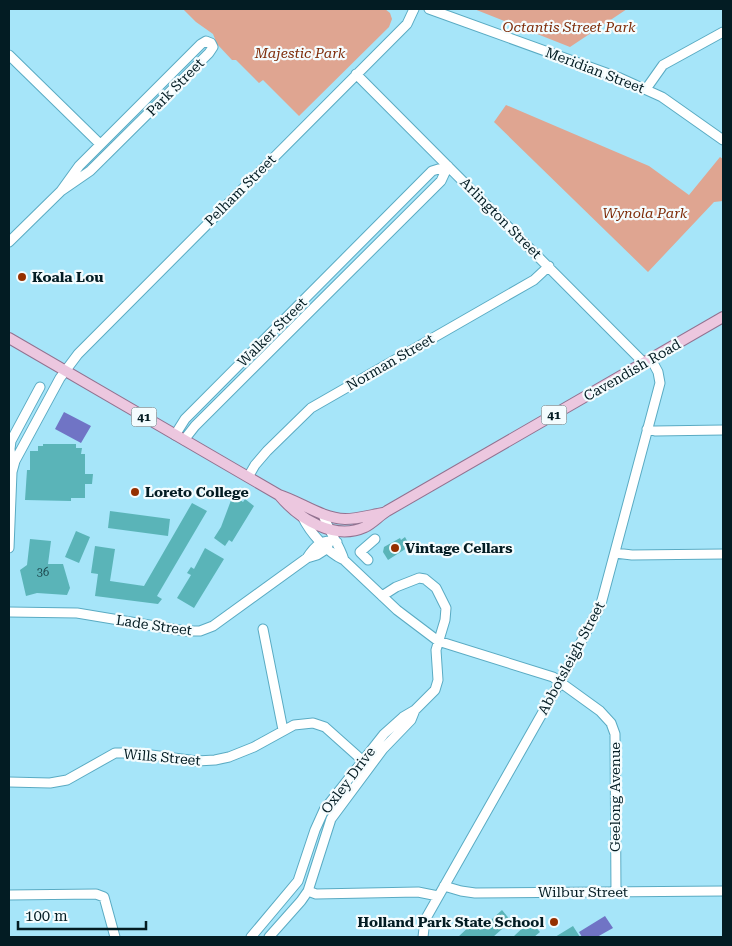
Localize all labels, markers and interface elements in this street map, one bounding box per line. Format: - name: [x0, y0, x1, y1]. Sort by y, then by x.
- park label: Octantis Street Park: [502, 19, 636, 35]
- street label: Meridian Street: [543, 44, 647, 96]
- park label: Majestic Park: [254, 45, 346, 61]
- street label: Park Street: [143, 55, 207, 119]
- street label: Pelham Street: [201, 151, 279, 229]
- street label: Arlington Street: [457, 174, 545, 262]
- park label: Wynola Park: [603, 205, 688, 221]
- place label: Koala Lou: [32, 269, 103, 285]
- marker: Koala Lou: [16, 271, 28, 283]
- street label: Walker Street: [234, 294, 310, 370]
- street label: Norman Street: [343, 330, 437, 394]
- street label: Cavendish Road: [581, 336, 683, 404]
- road number: 41: [542, 406, 566, 424]
- road number: 41: [132, 408, 156, 427]
- place label: Loreto College: [145, 484, 249, 500]
- marker: Loreto College: [129, 486, 141, 498]
- place label: Vintage Cellars: [405, 540, 512, 556]
- marker: Vintage Cellars: [389, 542, 401, 554]
- house number: 36: [37, 566, 49, 579]
- street label: Abbotsleigh Street: [534, 599, 608, 717]
- street label: Lade Street: [115, 612, 193, 638]
- street label: Geelong Avenue: [607, 742, 623, 852]
- street label: Oxley Drive: [318, 743, 378, 817]
- street label: Wills Street: [123, 746, 201, 768]
- street label: Wilbur Street: [538, 884, 628, 900]
- scale bar: [18, 898, 145, 930]
- text: 100 m: [25, 907, 68, 925]
- place label: Holland Park State School: [358, 914, 544, 930]
- marker: Holland Park State School: [548, 916, 560, 928]

